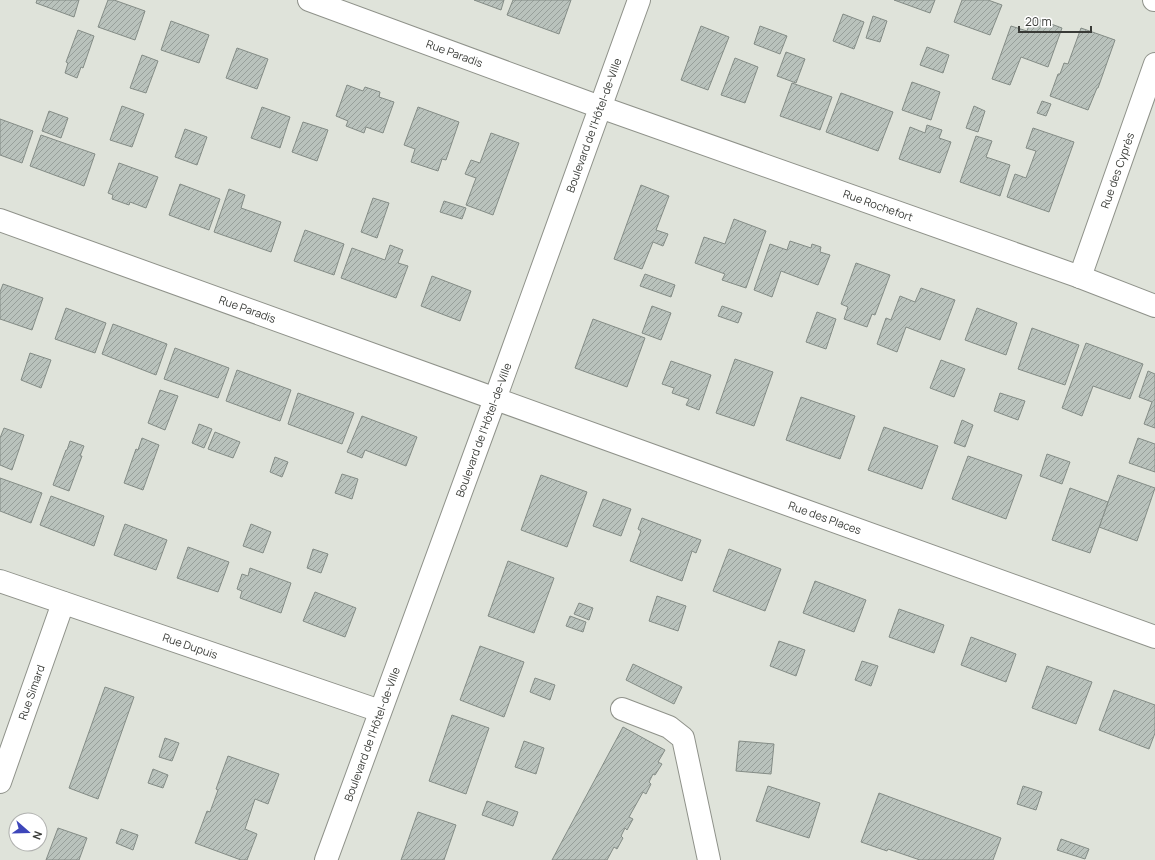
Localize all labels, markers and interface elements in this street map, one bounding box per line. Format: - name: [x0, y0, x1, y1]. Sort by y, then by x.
- scale bar: [1019, 8, 1091, 34]
- text: 20 m: [1025, 13, 1052, 30]
- street label: Rue Paradis: [424, 36, 485, 70]
- street label: Boulevard de l'Hôtel-de-Ville: [562, 55, 625, 194]
- street label: Rue des Cyprès: [1097, 130, 1137, 210]
- street label: Rue Rochefort: [841, 186, 915, 224]
- street label: Rue Paradis: [217, 292, 278, 326]
- street label: Boulevard de l'Hôtel-de-Ville: [452, 360, 515, 499]
- street label: Rue des Places: [786, 497, 864, 537]
- street label: Rue Dupuis: [161, 629, 220, 662]
- street label: Rue Simard: [14, 663, 48, 722]
- street label: Boulevard de l'Hôtel-de-Ville: [340, 664, 403, 803]
- north arrow: [8, 812, 48, 852]
- text: N: [29, 829, 46, 842]

